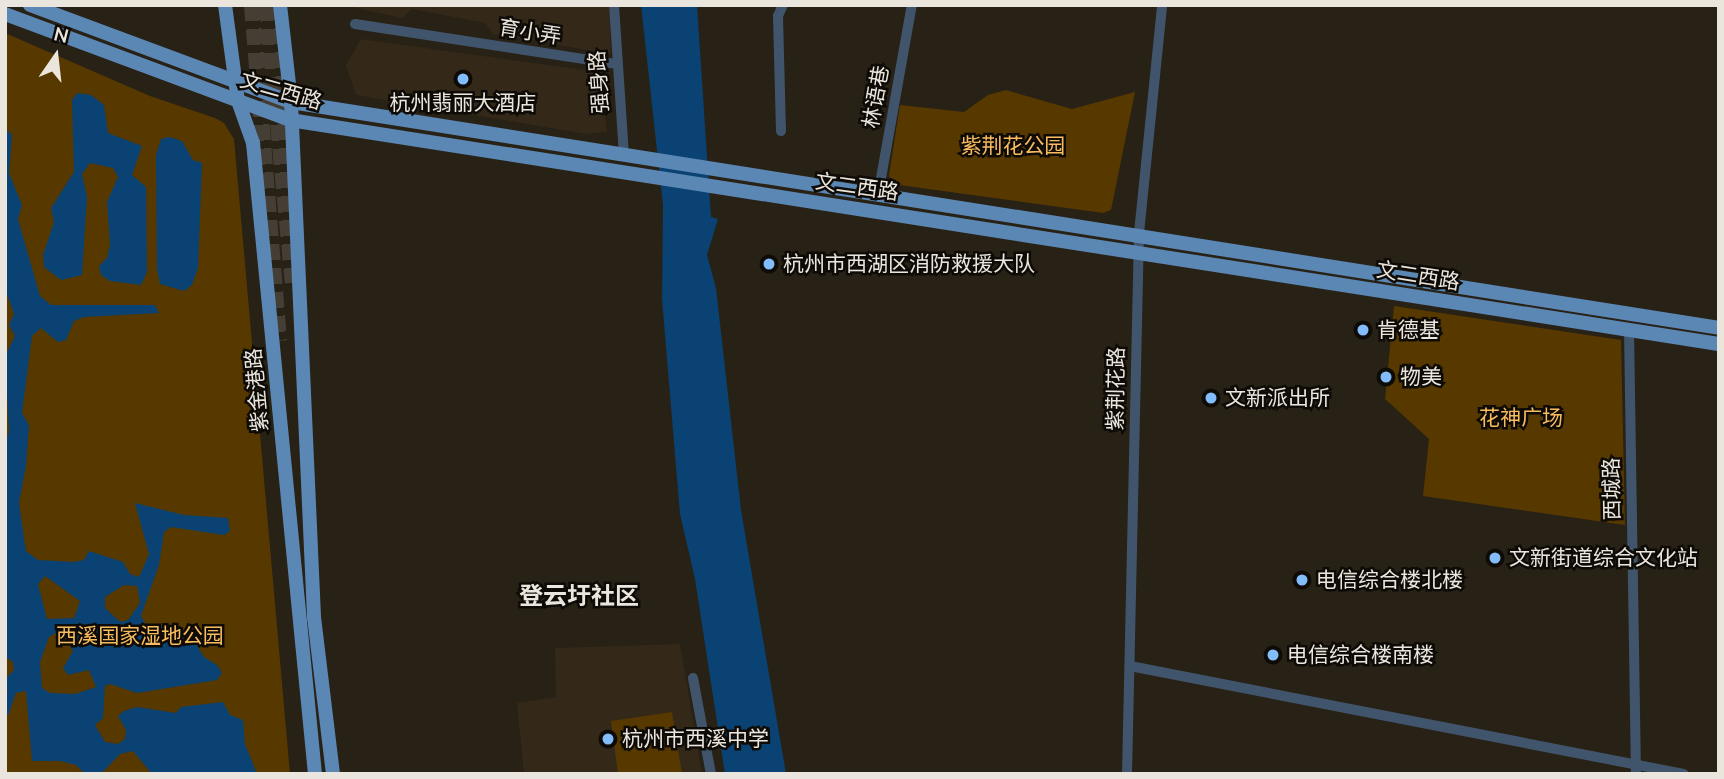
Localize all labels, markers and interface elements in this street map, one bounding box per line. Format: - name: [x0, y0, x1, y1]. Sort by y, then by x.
- street label: 育小弄: [497, 15, 563, 49]
- north arrow: [21, 21, 91, 91]
- text: N: [51, 21, 71, 50]
- street label: 强身路: [584, 50, 614, 114]
- street label: 林语巷: [858, 64, 894, 130]
- street label: 文二西路: [237, 67, 325, 115]
- marker: 杭州翡丽大酒店: [455, 71, 471, 87]
- place label: 杭州翡丽大酒店: [390, 90, 536, 116]
- park label: 紫荆花公园: [961, 133, 1065, 159]
- street label: 文二西路: [814, 169, 900, 205]
- place label: 杭州市西湖区消防救援大队: [783, 251, 1035, 277]
- marker: 杭州市西湖区消防救援大队: [761, 256, 777, 272]
- street label: 文二西路: [1375, 257, 1461, 295]
- place label: 肯德基: [1377, 317, 1440, 343]
- marker: 肯德基: [1355, 322, 1371, 338]
- street label: 紫金港路: [241, 347, 273, 433]
- street label: 紫荆花路: [1103, 347, 1129, 431]
- place label: 物美: [1400, 364, 1442, 390]
- marker: 物美: [1378, 369, 1394, 385]
- place label: 文新派出所: [1225, 385, 1330, 411]
- marker: 文新派出所: [1203, 390, 1219, 406]
- park label: 花神广场: [1479, 405, 1563, 431]
- street label: 西城路: [1599, 457, 1625, 521]
- place label: 文新街道综合文化站: [1509, 545, 1698, 571]
- marker: 文新街道综合文化站: [1487, 550, 1503, 566]
- place label: 电信综合楼北楼: [1316, 567, 1463, 593]
- marker: 电信综合楼北楼: [1294, 572, 1310, 588]
- district label: 登云圩社区: [519, 583, 639, 611]
- park label: 西溪国家湿地公园: [56, 623, 224, 649]
- place label: 电信综合楼南楼: [1287, 642, 1434, 668]
- marker: 电信综合楼南楼: [1265, 647, 1281, 663]
- place label: 杭州市西溪中学: [622, 726, 769, 752]
- marker: 杭州市西溪中学: [600, 731, 616, 747]

